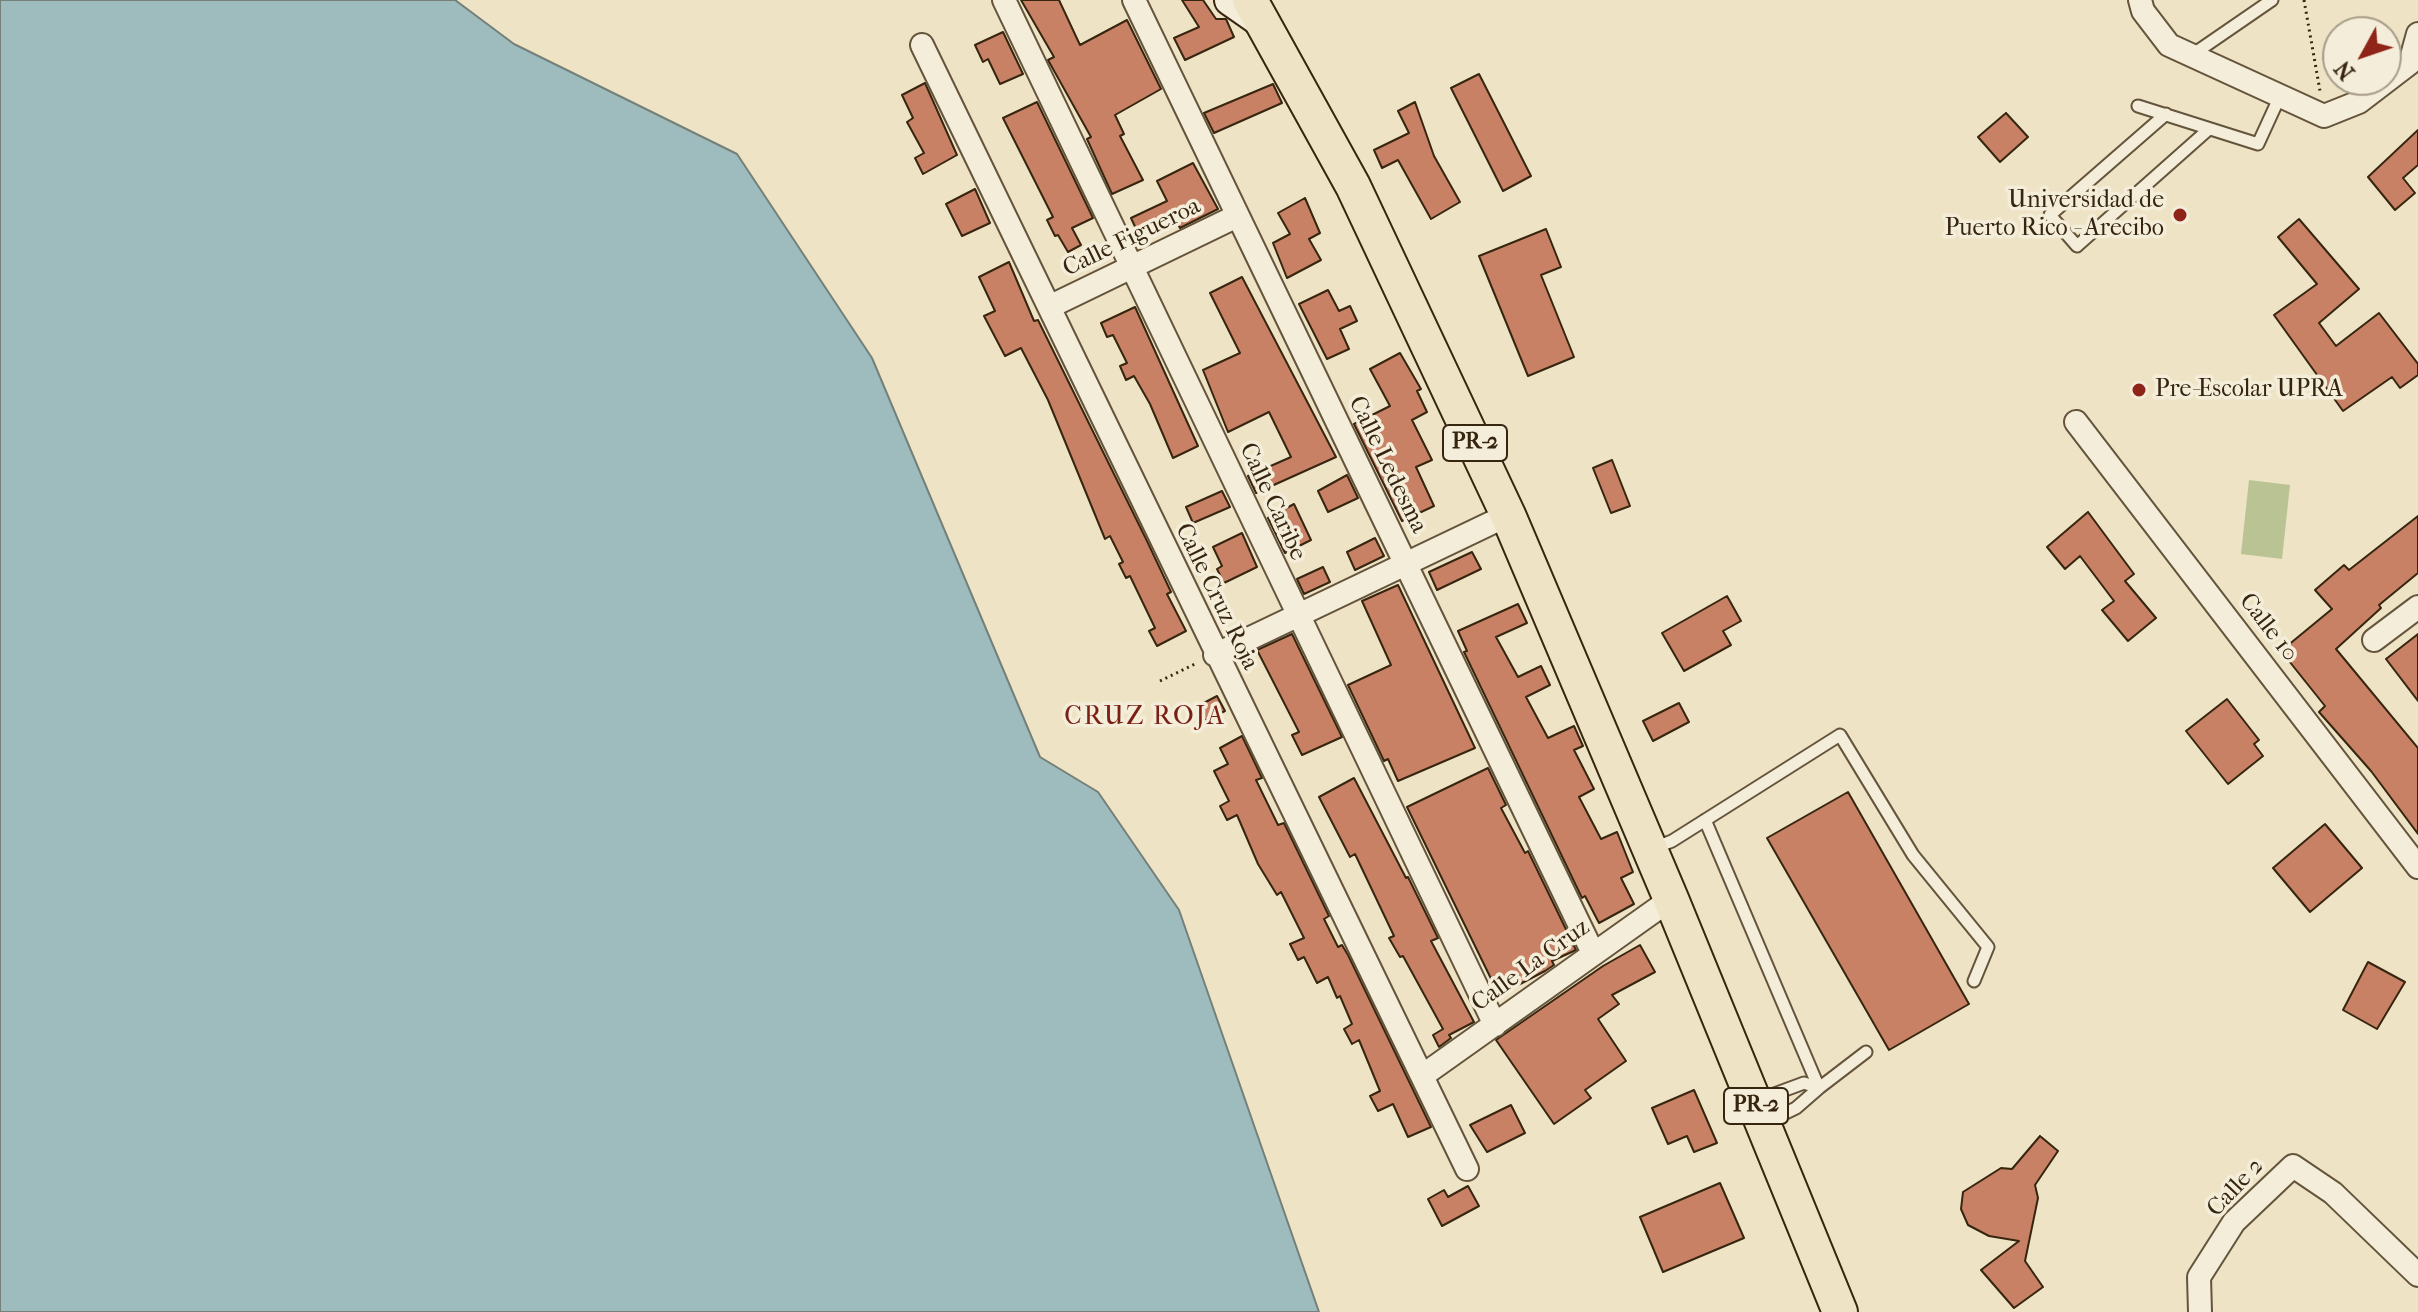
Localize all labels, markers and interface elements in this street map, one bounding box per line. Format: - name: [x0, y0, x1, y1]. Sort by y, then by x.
- north arrow: [2322, 16, 2402, 96]
- text: N: [2330, 55, 2360, 85]
- place label: Universidad de Puerto Rico - Arecibo: [1945, 187, 2164, 243]
- street label: Calle Figueroa: [1059, 192, 1205, 284]
- marker: Universidad de Puerto Rico - Arecibo: [2171, 206, 2189, 224]
- place label: Pre-Escolar UPRA: [2155, 376, 2343, 404]
- marker: Pre-Escolar UPRA: [2130, 381, 2148, 399]
- street label: Calle Ledesma: [1341, 392, 1433, 538]
- road number: PR-2: [1443, 425, 1507, 461]
- street label: Calle Caribe: [1232, 439, 1312, 565]
- street label: Calle Cruz Roja: [1168, 519, 1264, 675]
- street label: Calle 10: [2232, 588, 2304, 668]
- district label: CRUZ ROJA: [1064, 702, 1226, 734]
- street label: Calle La Cruz: [1466, 914, 1596, 1018]
- road number: PR-2: [1724, 1088, 1788, 1124]
- street label: Calle 2: [2202, 1153, 2270, 1223]

